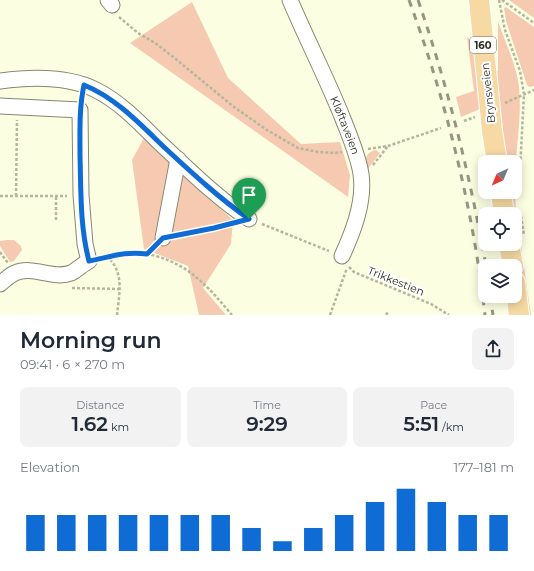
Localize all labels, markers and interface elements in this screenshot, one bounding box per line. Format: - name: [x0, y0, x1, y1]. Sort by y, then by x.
- road number: 160: [470, 37, 496, 53]
- street label: Brynsveien: [478, 62, 498, 124]
- street label: Kløftaveien: [327, 94, 363, 156]
- north arrow: [478, 155, 522, 199]
- map controls: [478, 155, 522, 303]
- pin: [232, 178, 266, 219]
- icon: arrive: [238, 184, 260, 206]
- button: locate: [478, 207, 522, 251]
- button: layers: [478, 259, 522, 303]
- street label: Trikkestien: [366, 263, 426, 299]
- text: Morning run: [20, 327, 161, 354]
- button: share: [472, 328, 514, 370]
- text: 09:41 · 6 × 270 m: [20, 356, 125, 372]
- text: Distance: [76, 398, 124, 412]
- text: Time: [253, 398, 281, 412]
- text: Pace: [420, 398, 447, 412]
- text: 1.62: [72, 412, 108, 436]
- text: 9:29: [246, 412, 288, 436]
- text: 5:51: [403, 412, 439, 436]
- text: km: [108, 420, 129, 434]
- text: /km: [439, 420, 464, 434]
- text: Elevation: [20, 459, 80, 475]
- text: 177–181 m: [453, 459, 514, 475]

